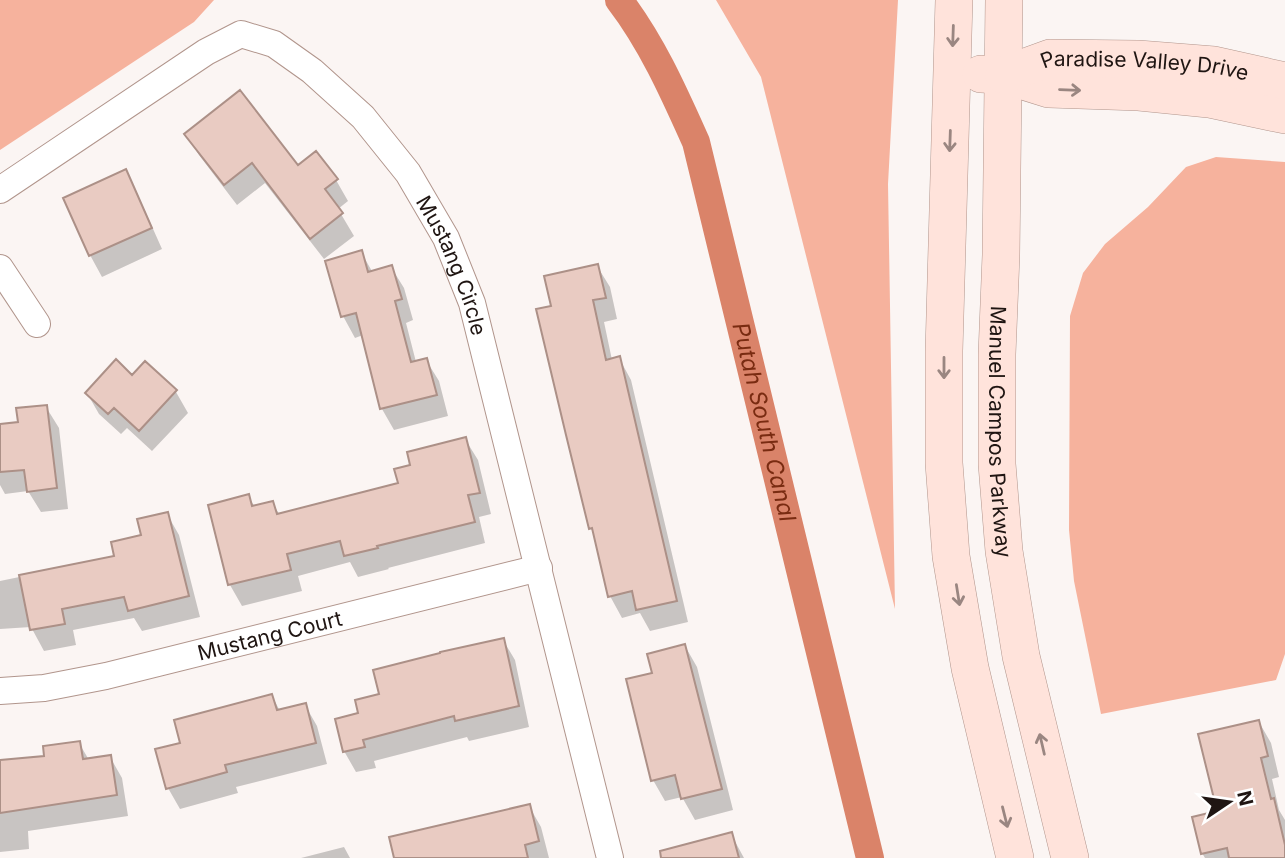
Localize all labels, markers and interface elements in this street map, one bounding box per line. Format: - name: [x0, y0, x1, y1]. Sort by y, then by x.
- one-way arrow: [947, 24, 960, 47]
- street label: Paradise Valley Drive: [1037, 45, 1251, 85]
- one-way arrow: [1058, 83, 1081, 96]
- one-way arrow: [944, 129, 957, 152]
- street label: Mustang Circle: [411, 191, 492, 338]
- street label: Manuel Campos Parkway: [985, 305, 1017, 560]
- water label: Putah South Canal: [726, 320, 802, 525]
- one-way arrow: [937, 356, 951, 379]
- one-way arrow: [952, 583, 965, 606]
- street label: Mustang Court: [195, 605, 345, 665]
- one-way arrow: [1035, 733, 1048, 756]
- north arrow: [1194, 767, 1264, 837]
- text: N: [1232, 789, 1258, 808]
- one-way arrow: [999, 805, 1012, 828]

